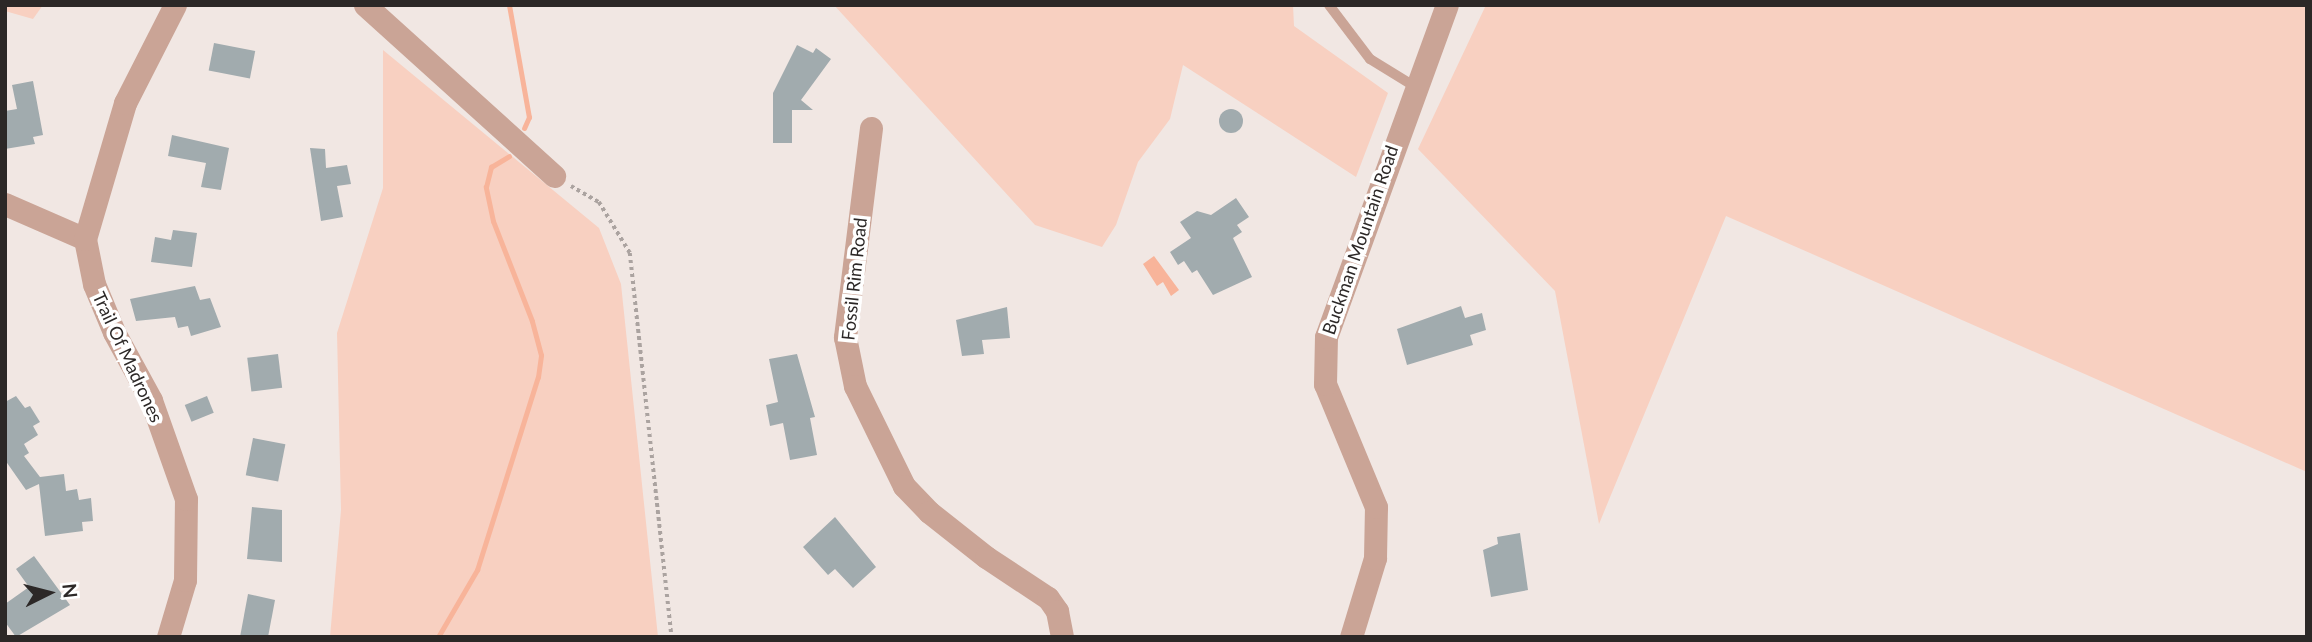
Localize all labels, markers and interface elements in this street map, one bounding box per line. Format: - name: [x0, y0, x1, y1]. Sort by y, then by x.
- street label: Buckman Mountain Road: [1317, 143, 1403, 337]
- street label: Fossil Rim Road: [837, 217, 871, 341]
- street label: Trail Of Madrones: [88, 288, 168, 426]
- north arrow: [14, 558, 84, 628]
- text: N: [58, 582, 83, 599]

